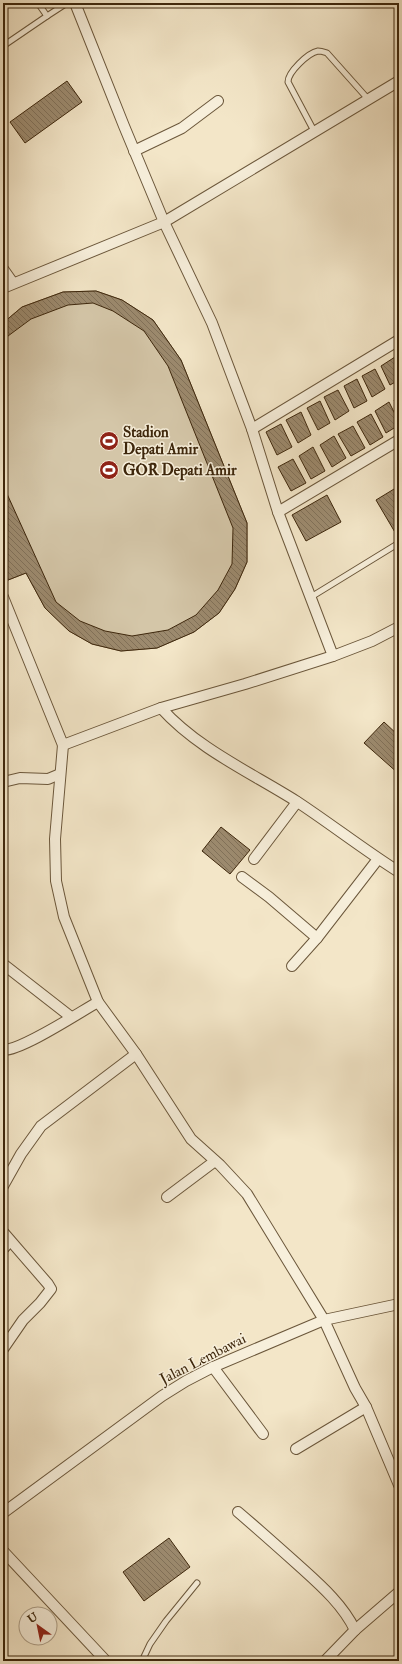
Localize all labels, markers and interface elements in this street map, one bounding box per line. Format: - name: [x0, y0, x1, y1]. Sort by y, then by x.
- place label: Stadion Depati Amir: [123, 423, 198, 460]
- sports icon: Stadion Depati Amir: [98, 430, 120, 452]
- sports icon: GOR Depati Amir: [98, 459, 120, 481]
- place label: GOR Depati Amir: [123, 461, 237, 481]
- street label: Jalan Lembawai: [156, 1329, 250, 1390]
- north arrow: [18, 1606, 58, 1646]
- text: U: [25, 1610, 41, 1626]

